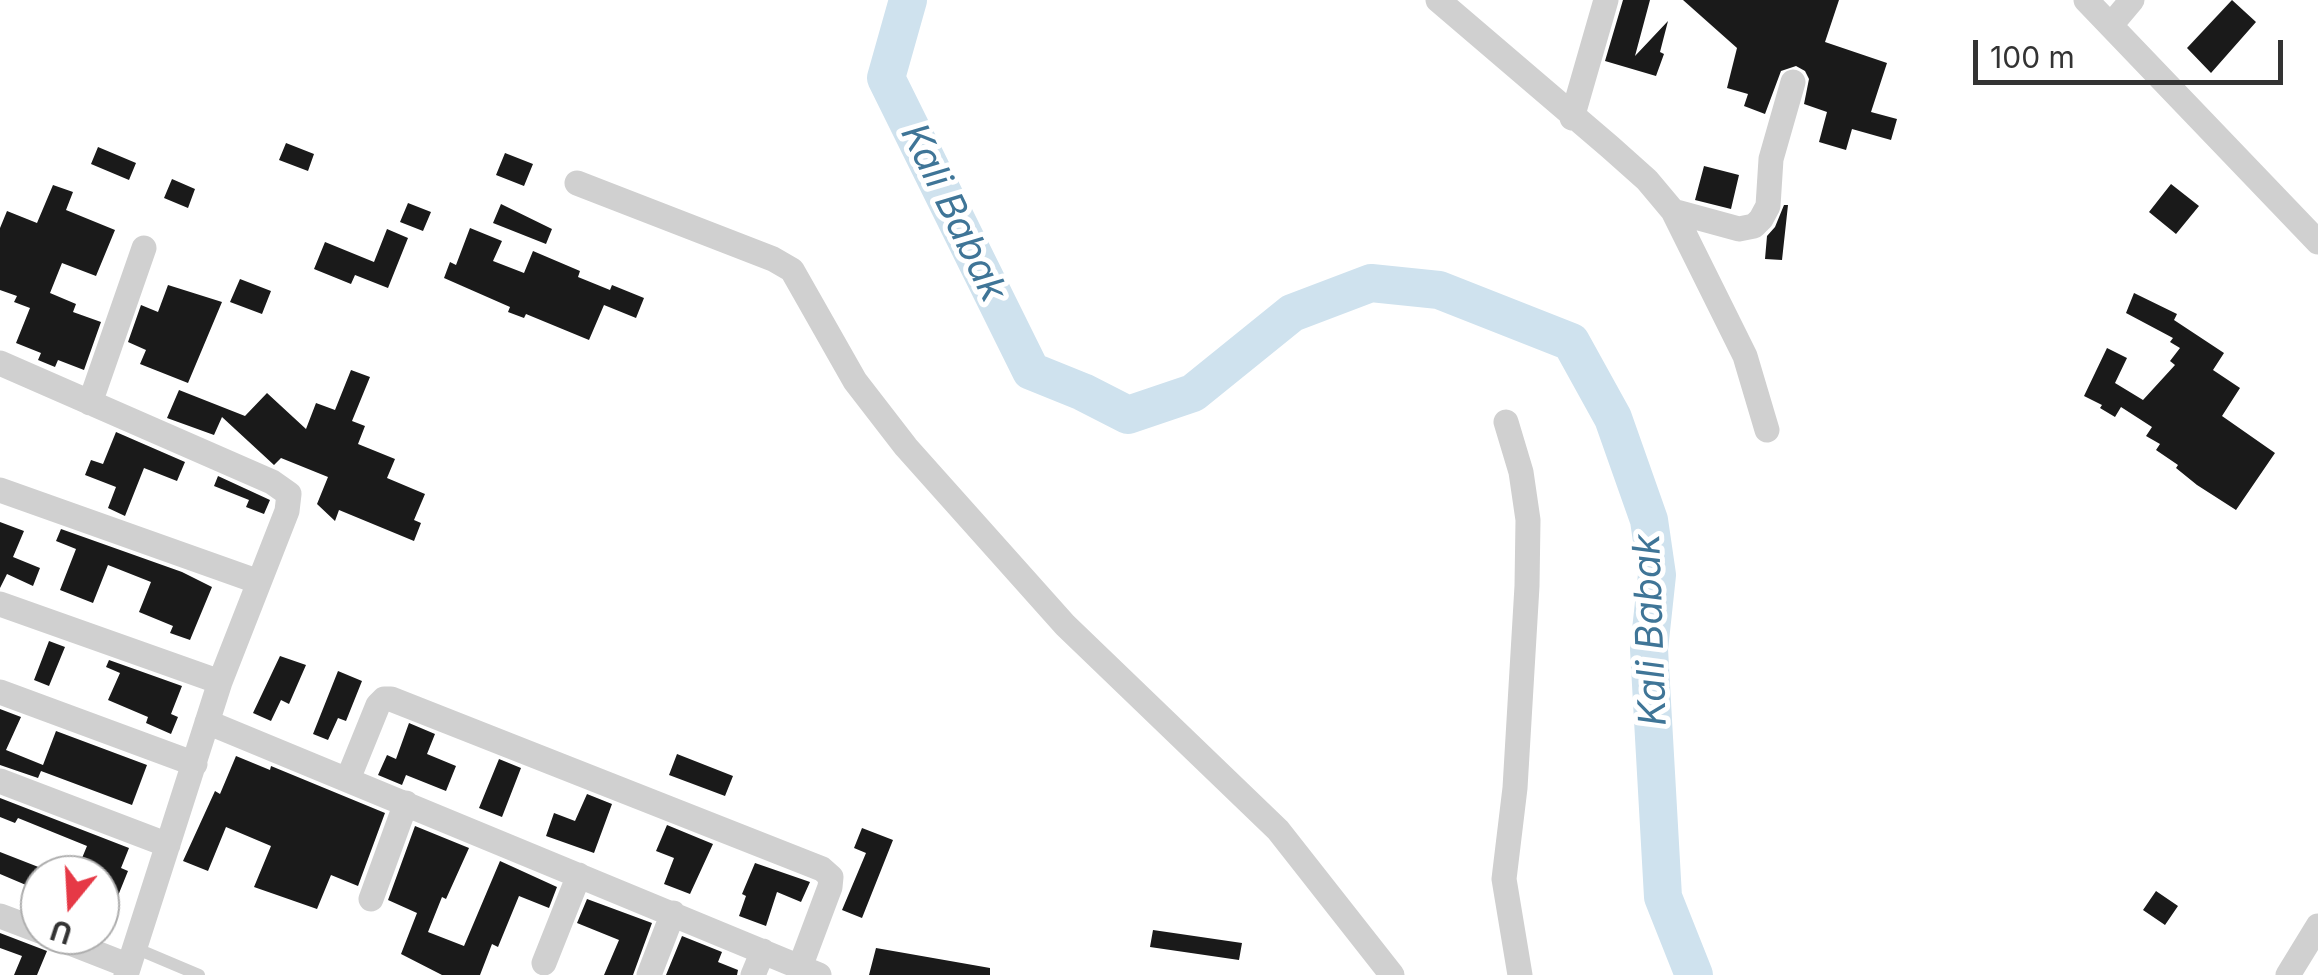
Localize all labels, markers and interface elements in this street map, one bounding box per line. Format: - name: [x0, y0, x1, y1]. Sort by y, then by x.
- scale bar: [1978, 20, 2288, 82]
- text: 100 m: [1990, 39, 2075, 75]
- water label: Kali Babak: [890, 117, 1016, 309]
- water label: Kali Babak: [1625, 533, 1677, 727]
- north arrow: [20, 855, 120, 955]
- text: U: [46, 912, 76, 951]

